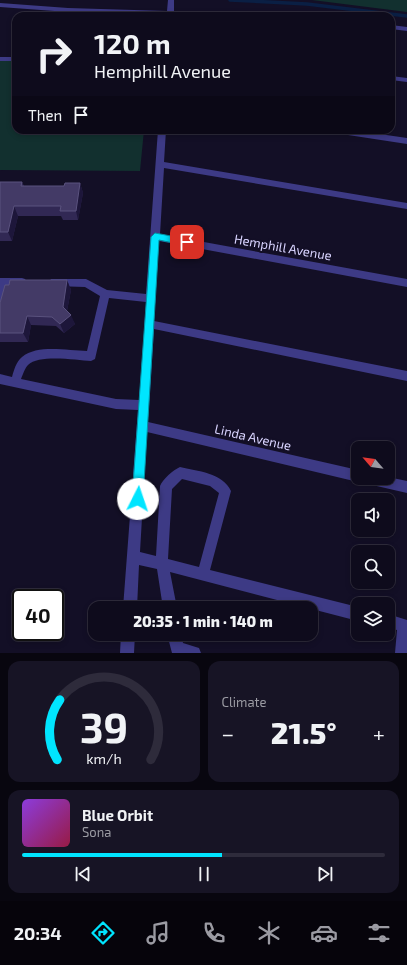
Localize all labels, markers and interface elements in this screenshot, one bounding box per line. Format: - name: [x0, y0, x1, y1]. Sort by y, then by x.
- text: 120 m: [94, 26, 171, 60]
- icon: right: [28, 28, 80, 80]
- text: Hemphill Avenue: [94, 60, 231, 82]
- icon: arrive: [70, 104, 92, 126]
- text: Then: [28, 106, 62, 124]
- pin: [170, 225, 204, 259]
- icon: arrive: [176, 231, 198, 253]
- street label: Hemphill Avenue: [233, 231, 333, 263]
- street label: Linda Avenue: [213, 420, 293, 454]
- north arrow: [351, 441, 395, 485]
- map controls: [351, 441, 395, 641]
- position arrow: [117, 478, 159, 520]
- button: sound: [351, 493, 395, 537]
- button: search: [351, 545, 395, 589]
- speed limit sign: 40: [12, 589, 64, 641]
- button: layers: [351, 597, 395, 641]
- text: 20:35 · 1 min · 140 m: [133, 612, 273, 630]
- text: Climate: [222, 694, 266, 710]
- text: 39: [80, 700, 128, 750]
- text: 21.5°: [271, 714, 336, 750]
- text: −: [222, 720, 234, 746]
- text: +: [373, 720, 385, 746]
- text: km/h: [86, 749, 121, 766]
- text: Blue Orbit: [82, 806, 153, 824]
- text: Sona: [82, 824, 111, 840]
- icon: previous: [72, 863, 94, 885]
- icon: pause: [193, 863, 215, 885]
- icon: next: [314, 863, 336, 885]
- icon: directions: [89, 919, 117, 947]
- icon: music: [144, 919, 172, 947]
- icon: phone: [200, 919, 228, 947]
- icon: climate: [255, 919, 283, 947]
- icon: car: [310, 919, 338, 947]
- icon: filters: [365, 919, 393, 947]
- text: 20:34: [14, 922, 62, 944]

